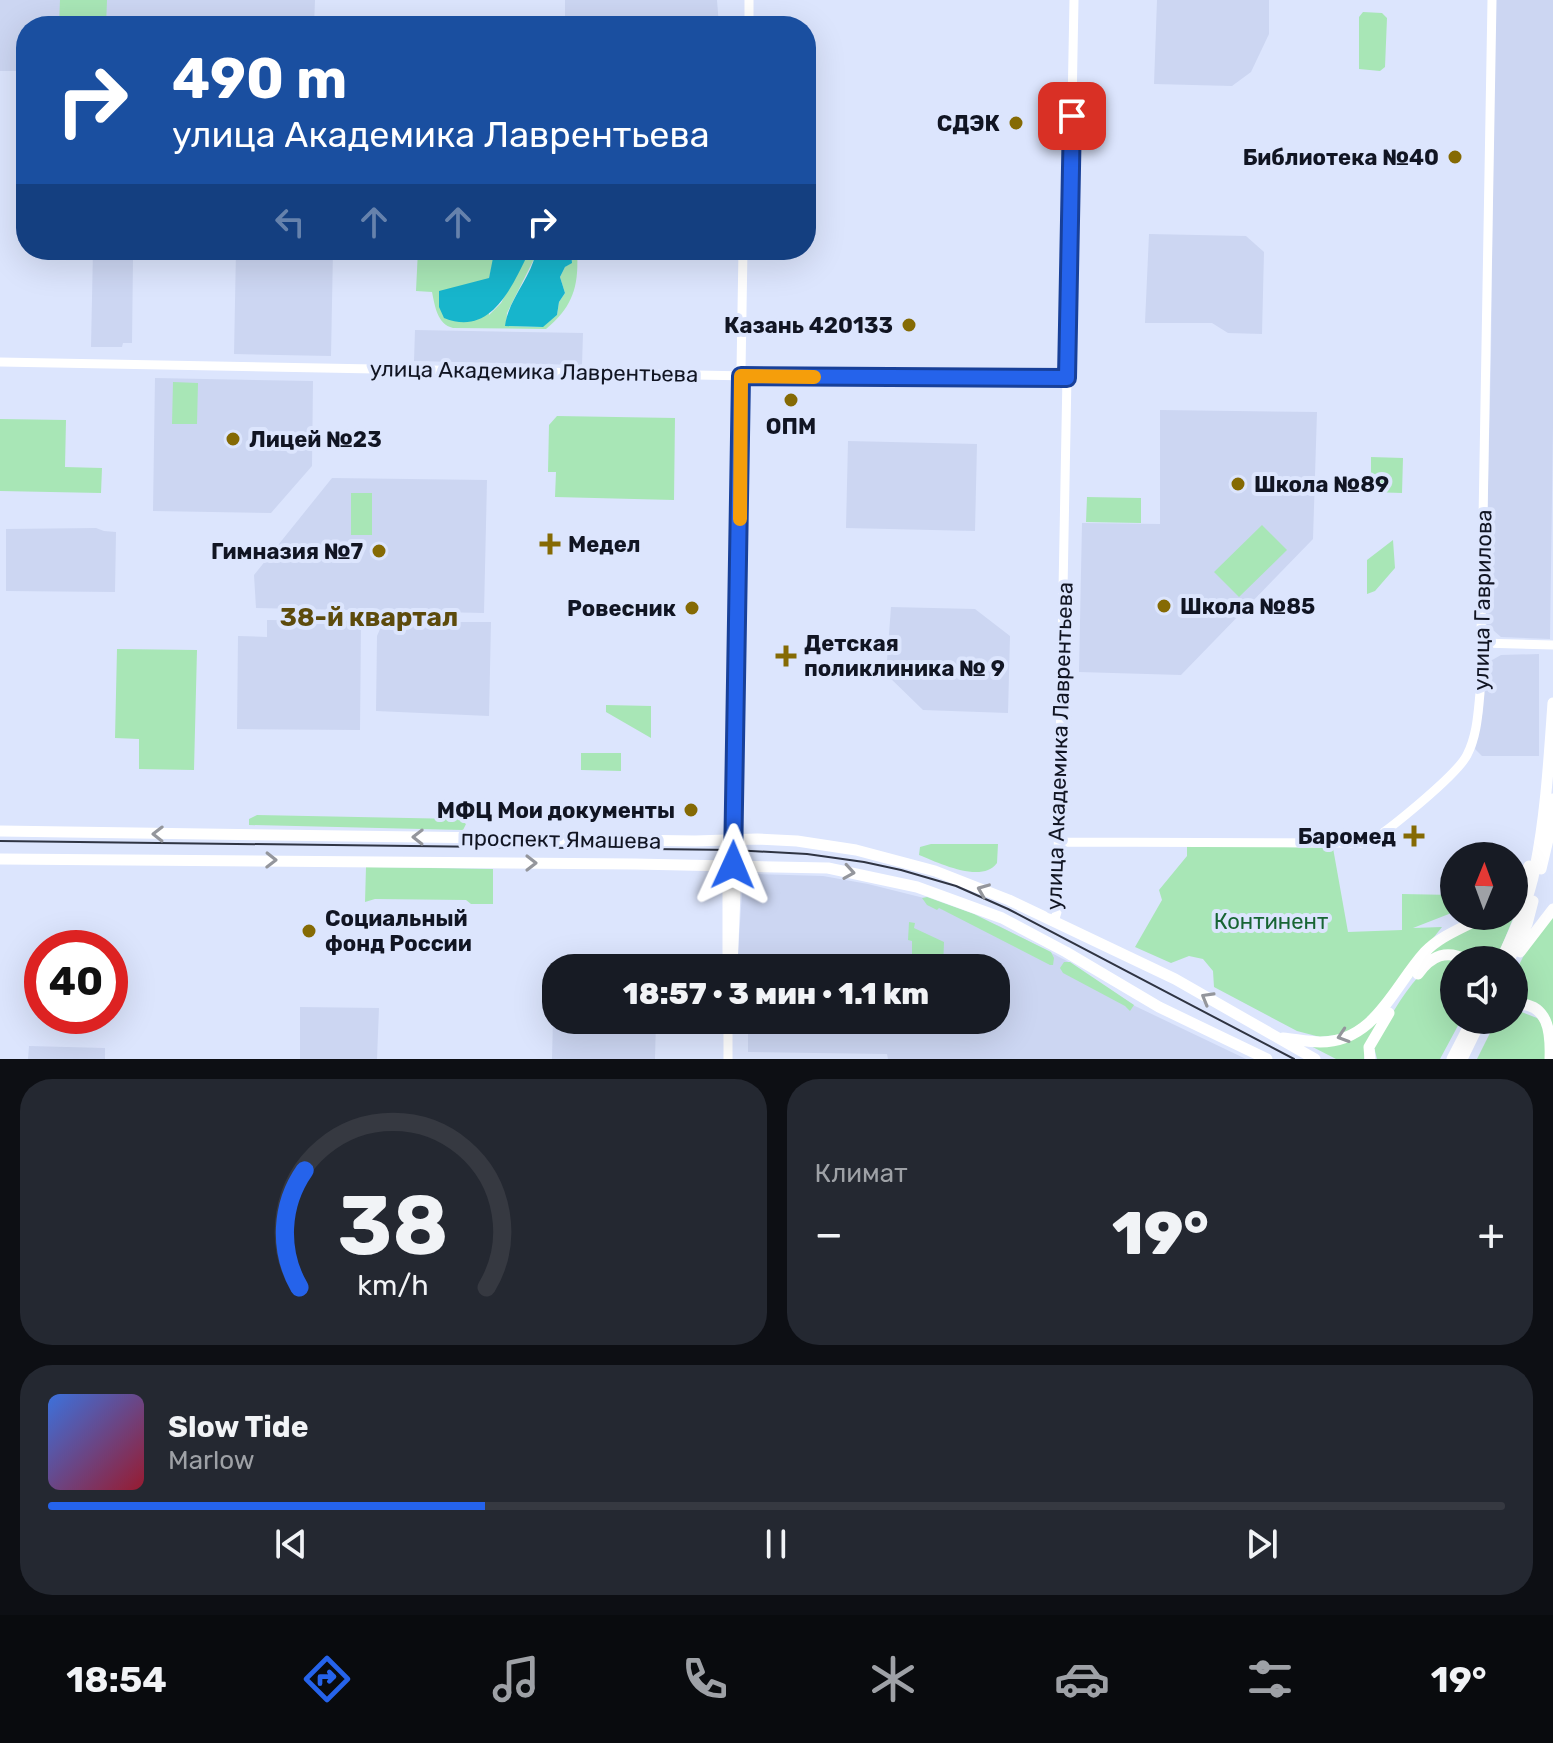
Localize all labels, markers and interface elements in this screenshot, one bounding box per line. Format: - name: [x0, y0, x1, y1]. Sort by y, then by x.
- text: 490 m: [172, 46, 347, 112]
- icon: right: [40, 48, 144, 152]
- pin: [1038, 82, 1106, 150]
- icon: arrive: [1050, 94, 1094, 138]
- place label: СДЭК: [937, 110, 1000, 137]
- text: улица Академика Лаврентьева: [172, 113, 710, 156]
- marker: СДЭК: [1007, 114, 1025, 132]
- place label: Библиотека №40: [1243, 144, 1439, 171]
- marker: Библиотека №40: [1446, 148, 1464, 166]
- icon: left: [268, 200, 312, 244]
- icon: ahead: [352, 200, 396, 244]
- icon: ahead: [436, 200, 480, 244]
- icon: right: [520, 200, 564, 244]
- place label: Казань 420133: [724, 312, 893, 339]
- marker: Казань 420133: [900, 316, 918, 334]
- street label: улица Академика Лаврентьева: [370, 355, 698, 388]
- marker: ОПМ: [782, 391, 800, 409]
- place label: ОПМ: [766, 413, 816, 440]
- place label: Лицей №23: [249, 426, 382, 453]
- marker: Лицей №23: [224, 430, 242, 448]
- place label: Школа №89: [1254, 471, 1389, 498]
- marker: Школа №89: [1229, 475, 1247, 493]
- street label: улица Гаврилова: [1467, 509, 1498, 691]
- place label: Медел: [568, 531, 640, 558]
- marker: Медел: [539, 533, 561, 555]
- place label: Гимназия №7: [211, 538, 363, 565]
- marker: Гимназия №7: [370, 542, 388, 560]
- street label: улица Академика Лаврентьева: [1040, 581, 1079, 911]
- place label: Школа №85: [1180, 593, 1315, 620]
- place label: Ровесник: [567, 595, 676, 622]
- marker: Школа №85: [1155, 597, 1173, 615]
- marker: Ровесник: [683, 599, 701, 617]
- district label: 38-й квартал: [280, 602, 458, 633]
- place label: Детская поликлиника № 9: [804, 630, 1005, 682]
- marker: Детская поликлиника № 9: [775, 645, 797, 667]
- place label: МФЦ Мои документы: [437, 797, 675, 824]
- marker: МФЦ Мои документы: [682, 801, 700, 819]
- position arrow: [691, 823, 775, 907]
- place label: Баромед: [1298, 823, 1396, 850]
- street label: проспект Ямашева: [461, 824, 661, 855]
- one-way arrow: [151, 825, 164, 842]
- marker: Баромед: [1403, 825, 1425, 847]
- one-way arrow: [411, 829, 424, 846]
- north arrow: [1440, 842, 1528, 930]
- map controls: [1440, 842, 1528, 1034]
- one-way arrow: [265, 851, 278, 869]
- one-way arrow: [525, 854, 538, 872]
- one-way arrow: [842, 862, 855, 879]
- one-way arrow: [977, 883, 991, 899]
- place label: Социальный фонд России: [325, 905, 472, 957]
- park label: Континент: [1214, 908, 1328, 935]
- marker: Социальный фонд России: [300, 922, 318, 940]
- speed limit sign: 40: [24, 930, 128, 1034]
- button: sound: [1440, 946, 1528, 1034]
- text: 18:57 · 3 мин · 1.1 km: [623, 976, 929, 1012]
- one-way arrow: [1201, 992, 1216, 1008]
- one-way arrow: [1337, 1027, 1351, 1043]
- text: Климат: [815, 1158, 907, 1189]
- text: 38: [338, 1176, 449, 1275]
- text: 19°: [1112, 1198, 1209, 1269]
- text: −: [815, 1208, 843, 1260]
- text: +: [1478, 1208, 1505, 1260]
- text: km/h: [358, 1268, 429, 1302]
- text: Slow Tide: [168, 1409, 308, 1445]
- text: Marlow: [168, 1445, 255, 1476]
- icon: previous: [269, 1522, 313, 1566]
- icon: pause: [754, 1522, 798, 1566]
- icon: next: [1240, 1522, 1284, 1566]
- icon: directions: [299, 1651, 355, 1707]
- icon: music: [488, 1651, 544, 1707]
- icon: phone: [677, 1651, 733, 1707]
- icon: climate: [865, 1651, 921, 1707]
- icon: car: [1054, 1651, 1110, 1707]
- icon: filters: [1242, 1651, 1298, 1707]
- text: 18:54: [66, 1658, 167, 1701]
- text: 19°: [1431, 1658, 1487, 1701]

